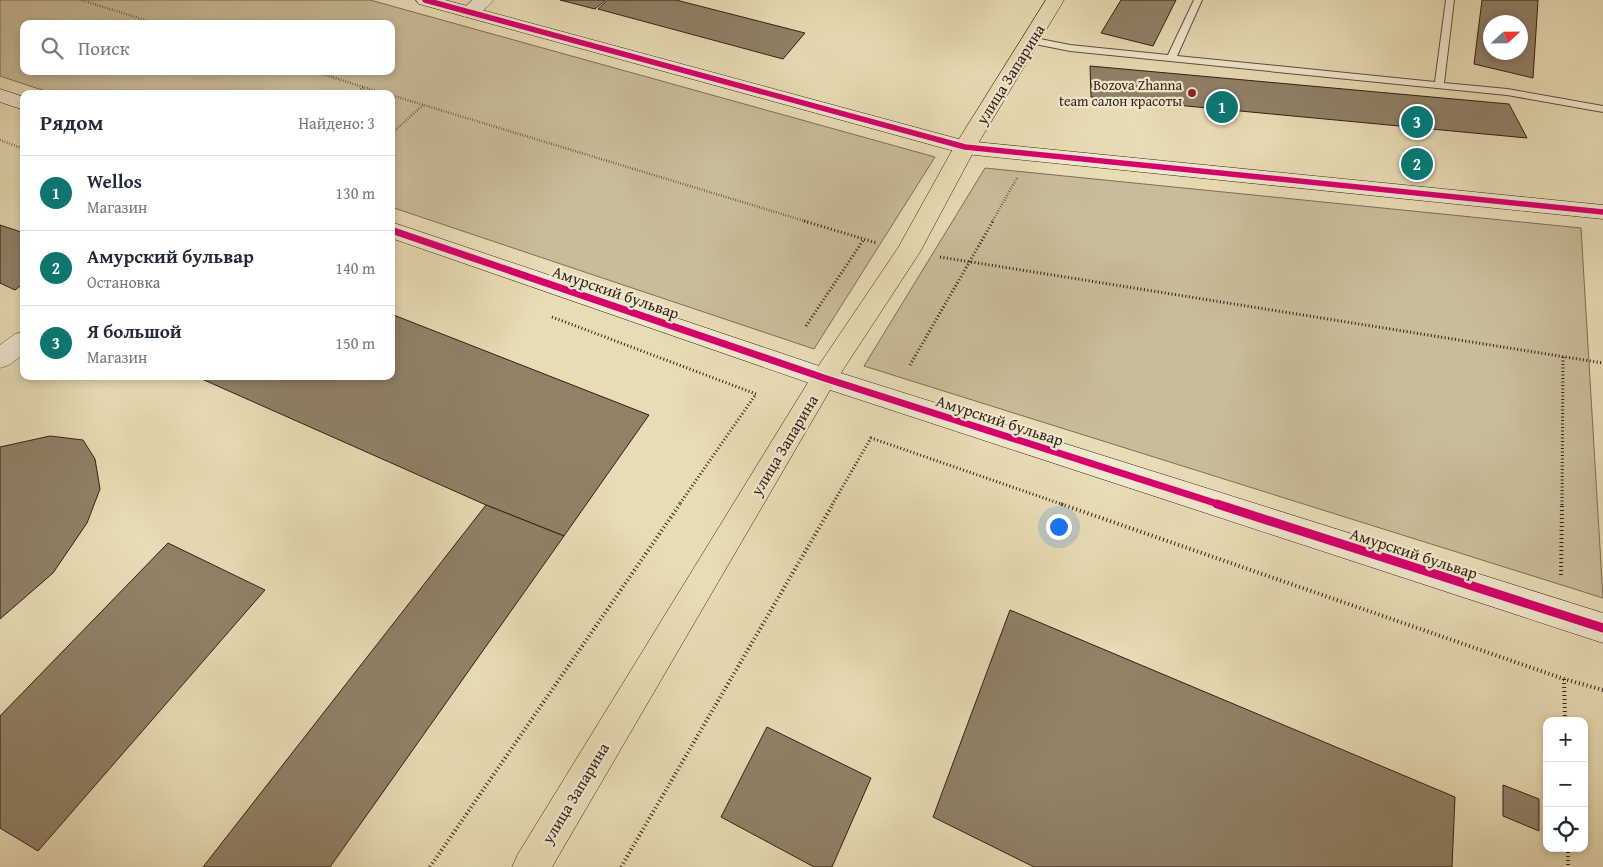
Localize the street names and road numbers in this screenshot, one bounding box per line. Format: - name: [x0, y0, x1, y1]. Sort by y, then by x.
- street label: улица Запарина: [969, 19, 1051, 130]
- street label: Амурский бульвар: [549, 259, 683, 325]
- street label: Амурский бульвар: [933, 388, 1067, 452]
- street label: улица Запарина: [744, 390, 824, 501]
- street label: Амурский бульвар: [1347, 521, 1481, 585]
- street label: улица Запарина: [535, 738, 615, 849]

